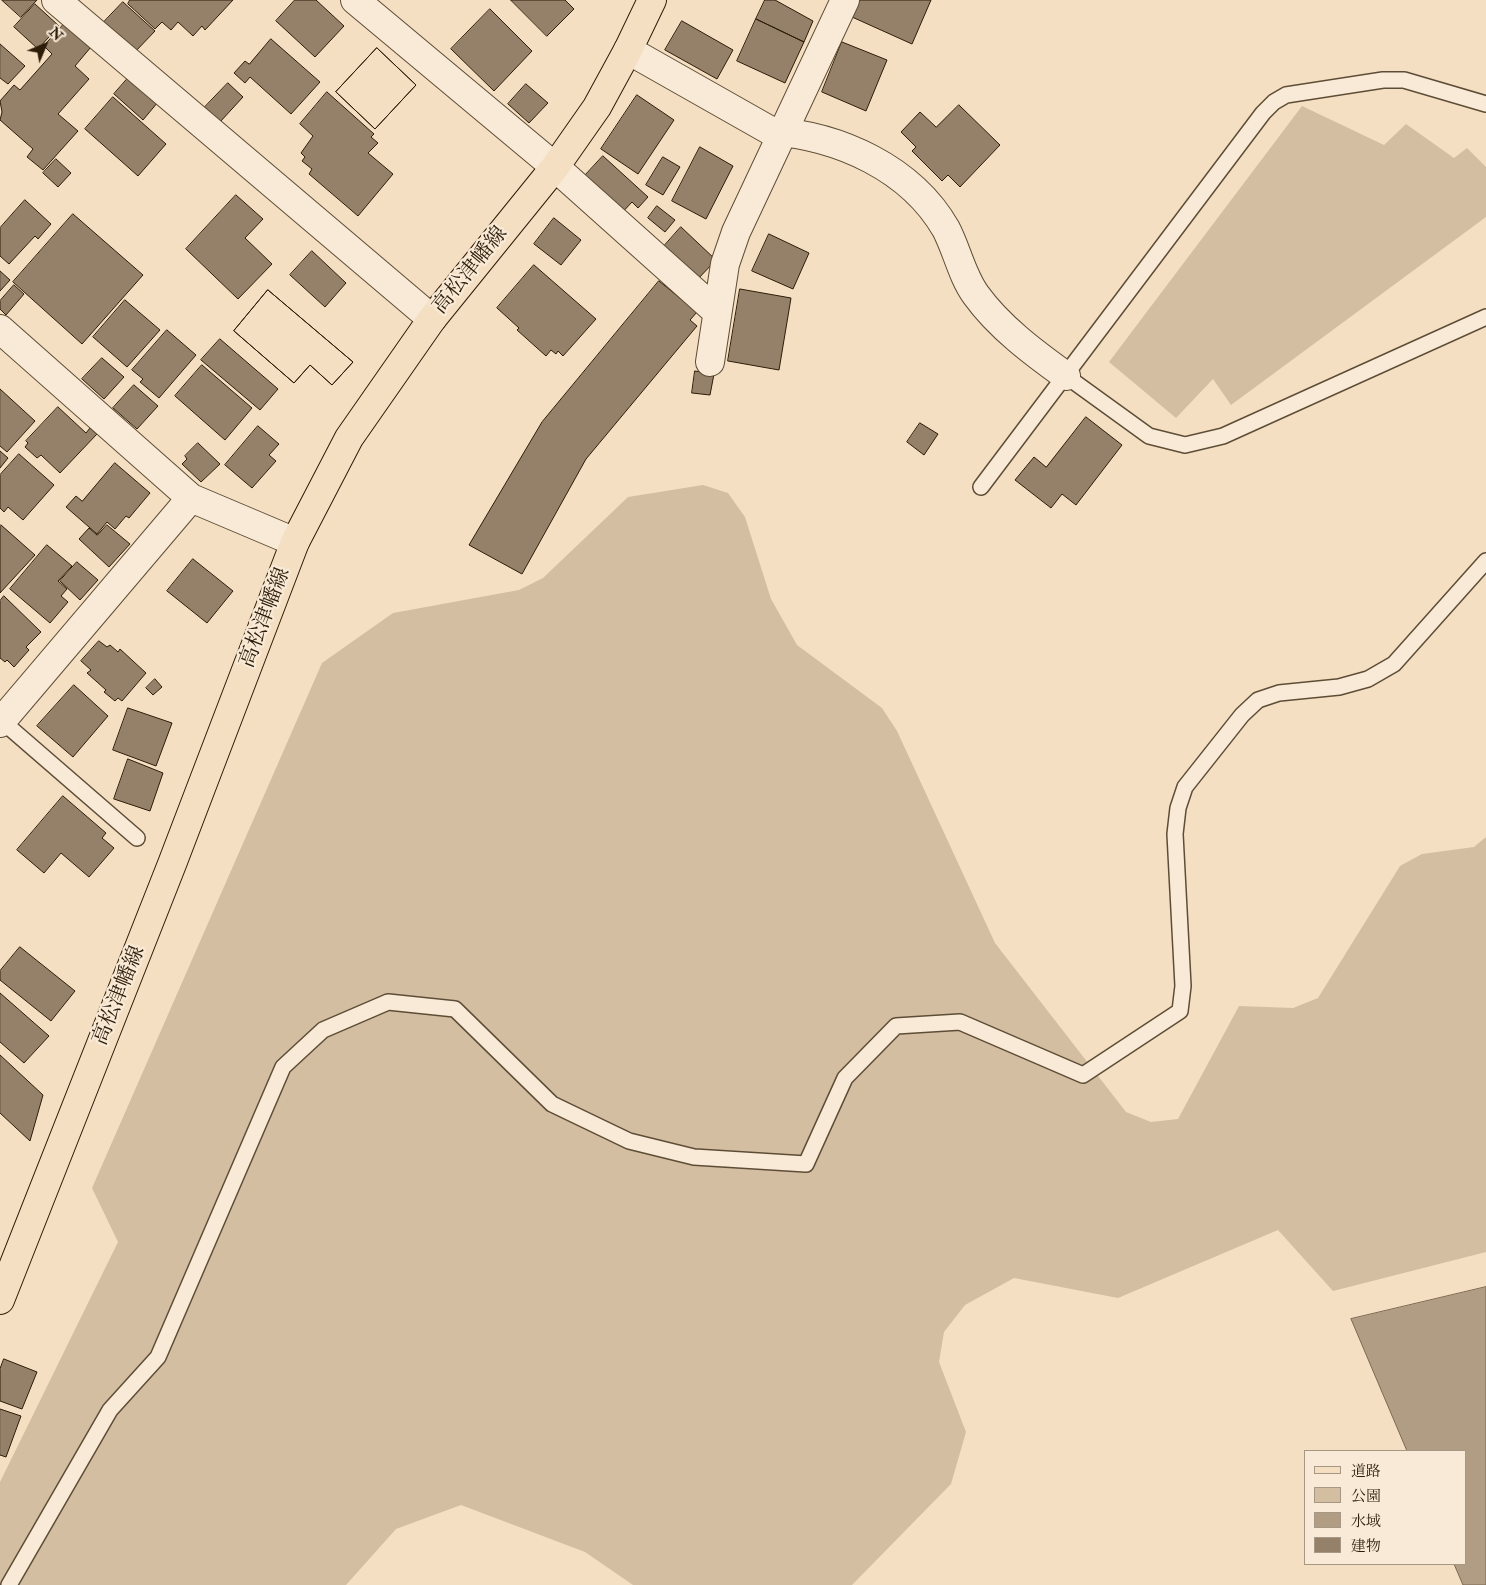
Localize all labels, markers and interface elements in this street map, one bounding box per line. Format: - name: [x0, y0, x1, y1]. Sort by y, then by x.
- north arrow: [20, 20, 70, 70]
- text: N: [46, 24, 66, 44]
- street label: 高松津幡線: [428, 222, 514, 320]
- street label: 高松津幡線: [235, 564, 297, 672]
- street label: 高松津幡線: [89, 943, 151, 1049]
- legend: [1304, 1450, 1466, 1565]
- text: 道路: [1351, 1462, 1381, 1481]
- text: 公園: [1351, 1487, 1381, 1506]
- text: 水域: [1351, 1512, 1381, 1531]
- text: 建物: [1351, 1537, 1381, 1556]

